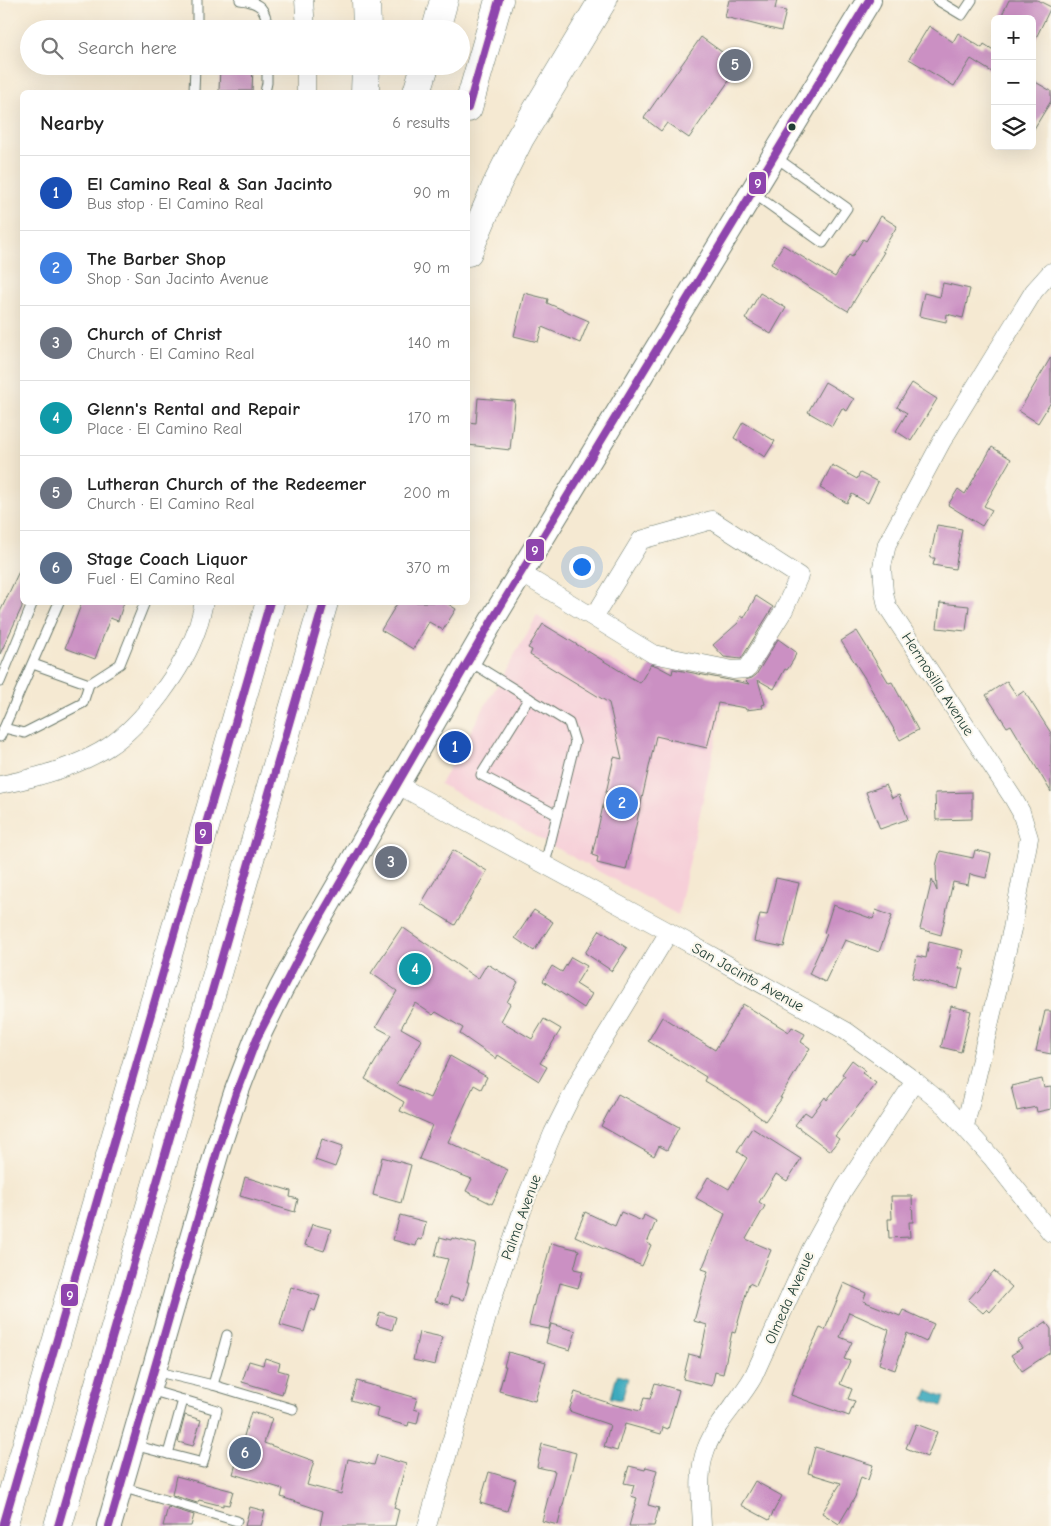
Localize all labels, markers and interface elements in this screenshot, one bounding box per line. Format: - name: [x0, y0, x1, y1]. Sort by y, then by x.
- map controls: [991, 15, 1036, 150]
- button: +: [991, 15, 1036, 60]
- search box: [20, 20, 470, 75]
- icon: search: [38, 34, 66, 62]
- text: Search here: [78, 37, 177, 59]
- pin: 5: [719, 46, 751, 84]
- button: −: [991, 60, 1036, 105]
- button: layers: [991, 105, 1036, 150]
- text: Nearby: [40, 111, 104, 135]
- text: 6 results: [392, 114, 450, 132]
- unlabelled marker: [787, 122, 797, 132]
- line badge: 9: [748, 171, 767, 195]
- text: El Camino Real & San Jacinto: [87, 173, 332, 195]
- text: 9: [754, 175, 762, 192]
- text: 1: [53, 184, 59, 202]
- text: 90 m: [413, 184, 450, 202]
- text: Bus stop · El Camino Real: [87, 195, 264, 213]
- text: The Barber Shop: [87, 248, 226, 270]
- text: 2: [52, 259, 60, 277]
- text: 90 m: [413, 259, 450, 277]
- text: Shop · San Jacinto Avenue: [87, 270, 269, 288]
- text: Church of Christ: [87, 323, 222, 345]
- text: 3: [52, 334, 60, 352]
- text: 140 m: [408, 334, 450, 352]
- text: Church · El Camino Real: [87, 345, 254, 363]
- text: Glenn's Rental and Repair: [87, 398, 300, 420]
- text: 4: [52, 409, 60, 427]
- text: 170 m: [408, 409, 450, 427]
- text: Place · El Camino Real: [87, 420, 242, 438]
- text: Lutheran Church of the Redeemer: [87, 473, 366, 495]
- text: 5: [52, 484, 60, 502]
- text: 200 m: [404, 484, 450, 502]
- text: Church · El Camino Real: [87, 495, 254, 513]
- line badge: 9: [525, 538, 545, 562]
- text: 9: [531, 542, 539, 559]
- text: Stage Coach Liquor: [87, 548, 247, 570]
- your location: [569, 554, 595, 580]
- text: 6: [52, 559, 60, 577]
- text: 370 m: [406, 559, 450, 577]
- text: Fuel · El Camino Real: [87, 570, 235, 588]
- street label: Hermosilla Avenue: [898, 629, 978, 739]
- pin: 1: [439, 728, 471, 766]
- pin: 2: [606, 784, 638, 822]
- line badge: 9: [194, 821, 213, 845]
- text: 9: [199, 825, 207, 842]
- pin: 3: [375, 843, 407, 881]
- street label: San Jacinto Avenue: [689, 939, 808, 1015]
- pin: 4: [399, 950, 431, 988]
- street label: Palma Avenue: [497, 1171, 545, 1262]
- street label: Olmeda Avenue: [761, 1249, 818, 1347]
- line badge: 9: [60, 1283, 79, 1307]
- text: 9: [66, 1287, 74, 1304]
- pin: 6: [229, 1434, 261, 1472]

